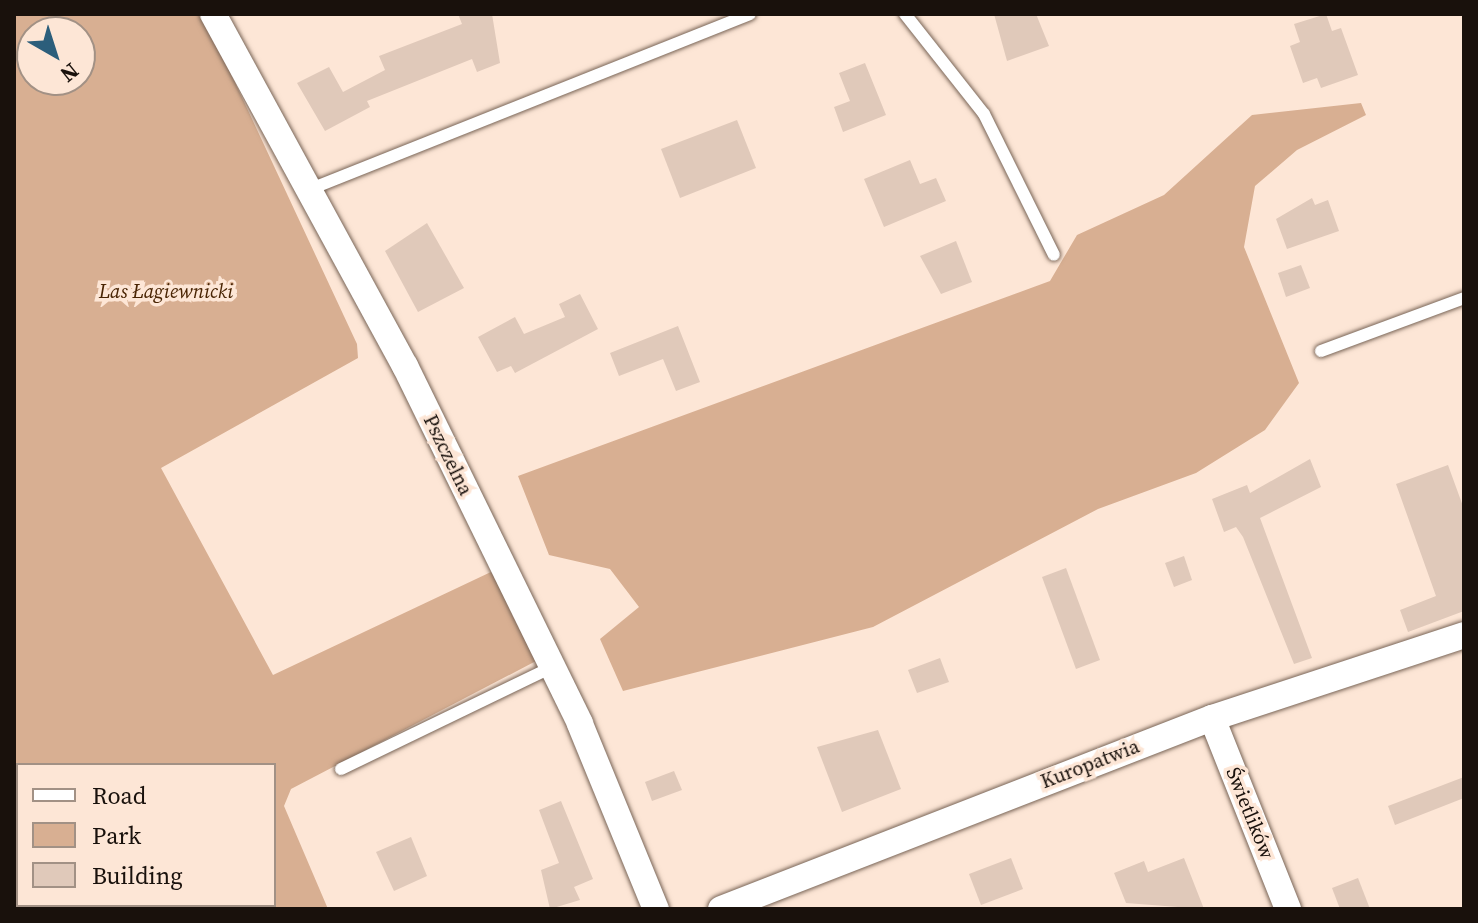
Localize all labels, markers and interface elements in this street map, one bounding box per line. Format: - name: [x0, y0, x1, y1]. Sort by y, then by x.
- north arrow: [16, 16, 96, 96]
- text: N: [54, 56, 86, 90]
- park label: Las Łagiewnicki: [99, 279, 233, 303]
- street label: Pszczelna: [418, 411, 478, 499]
- street label: Kuropatwia: [1037, 734, 1143, 794]
- legend: [16, 763, 276, 907]
- street label: Świetlików: [1221, 764, 1279, 862]
- text: Road: [92, 779, 146, 812]
- text: Park: [92, 819, 141, 852]
- text: Building: [92, 859, 183, 892]

